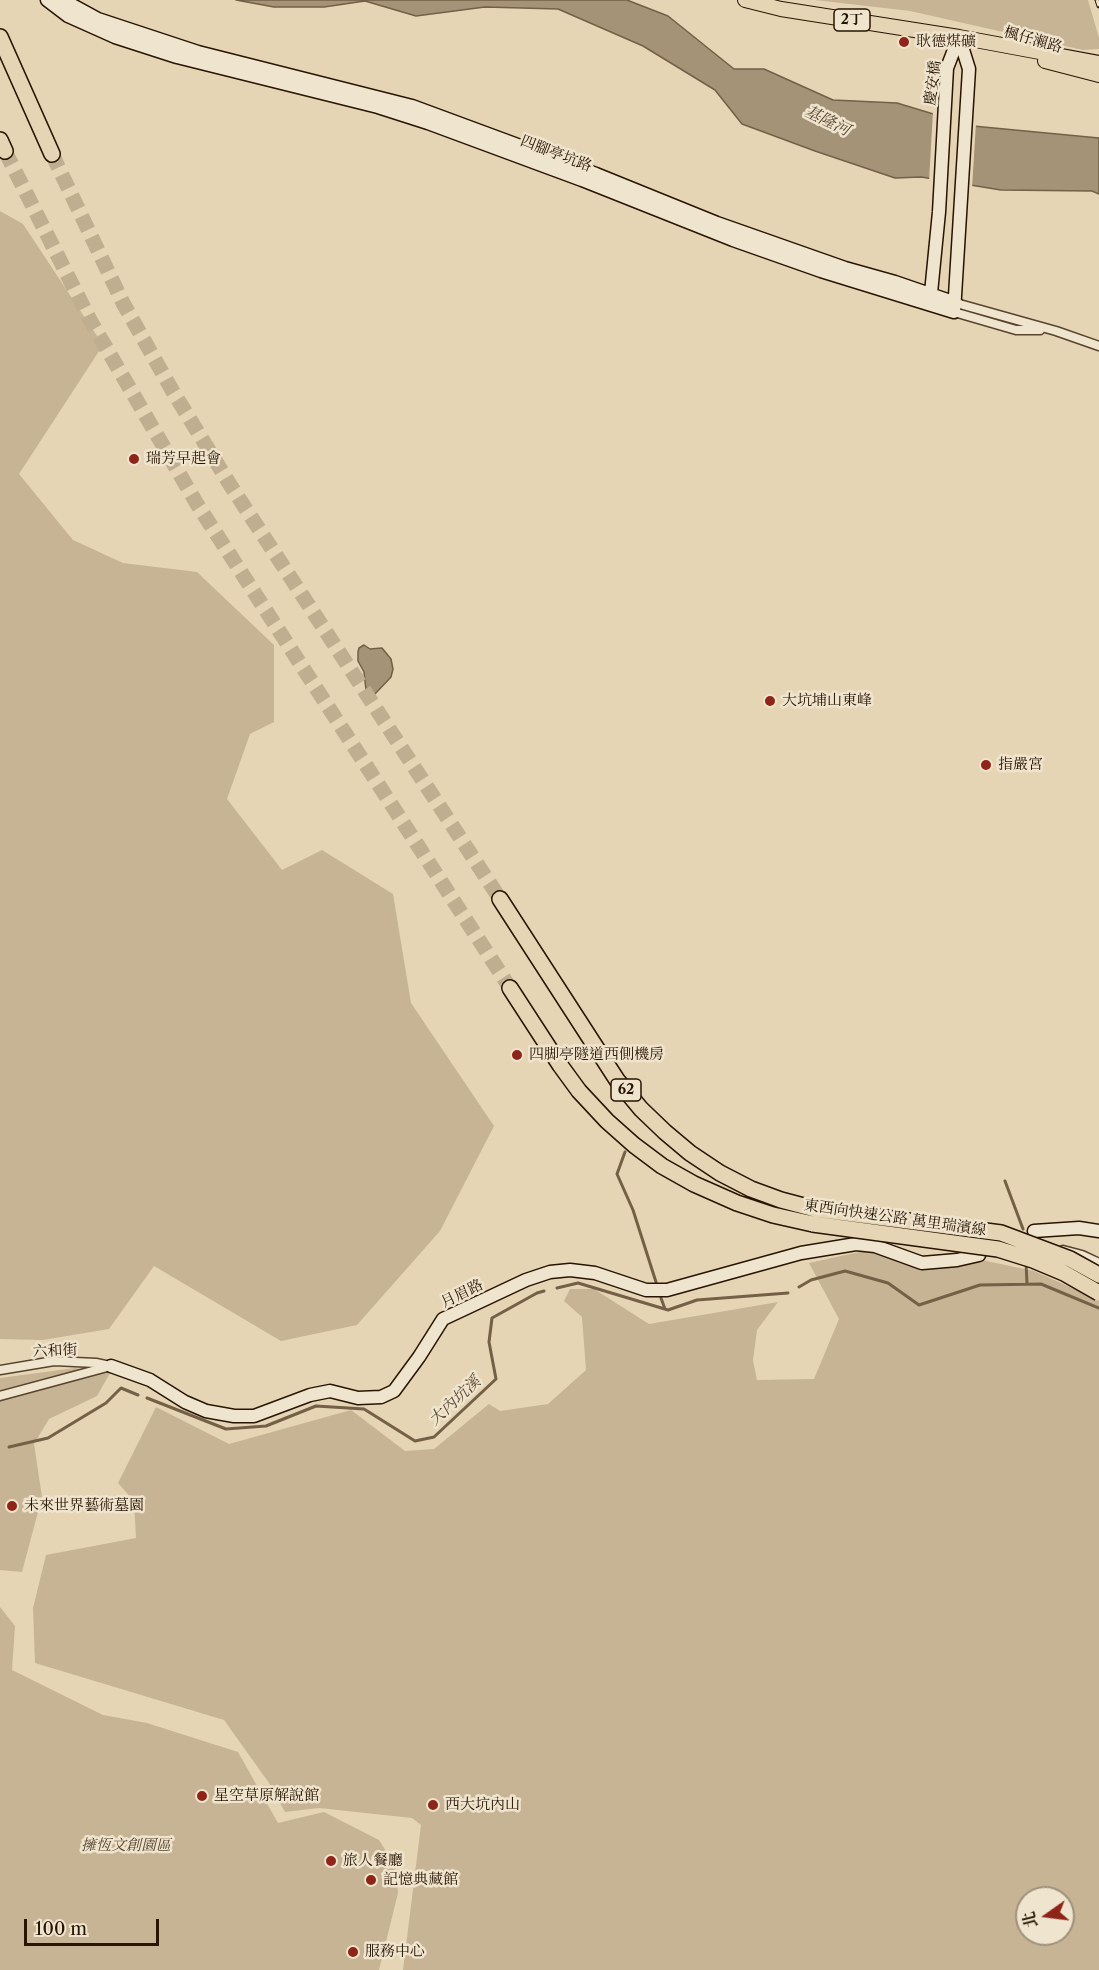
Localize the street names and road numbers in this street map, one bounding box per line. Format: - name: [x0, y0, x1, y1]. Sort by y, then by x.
- road number: 2丁: [834, 9, 870, 31]
- street label: 楓仔瀨路: [1002, 23, 1064, 57]
- street label: 慶安橋: [921, 60, 945, 106]
- street label: 四腳亭坑路: [518, 132, 594, 176]
- road number: 62: [611, 1079, 641, 1101]
- street label: 東西向快速公路 萬里瑞濱線: [803, 1196, 987, 1240]
- street label: 月眉路: [438, 1276, 486, 1312]
- street label: 六和街: [32, 1341, 78, 1361]

